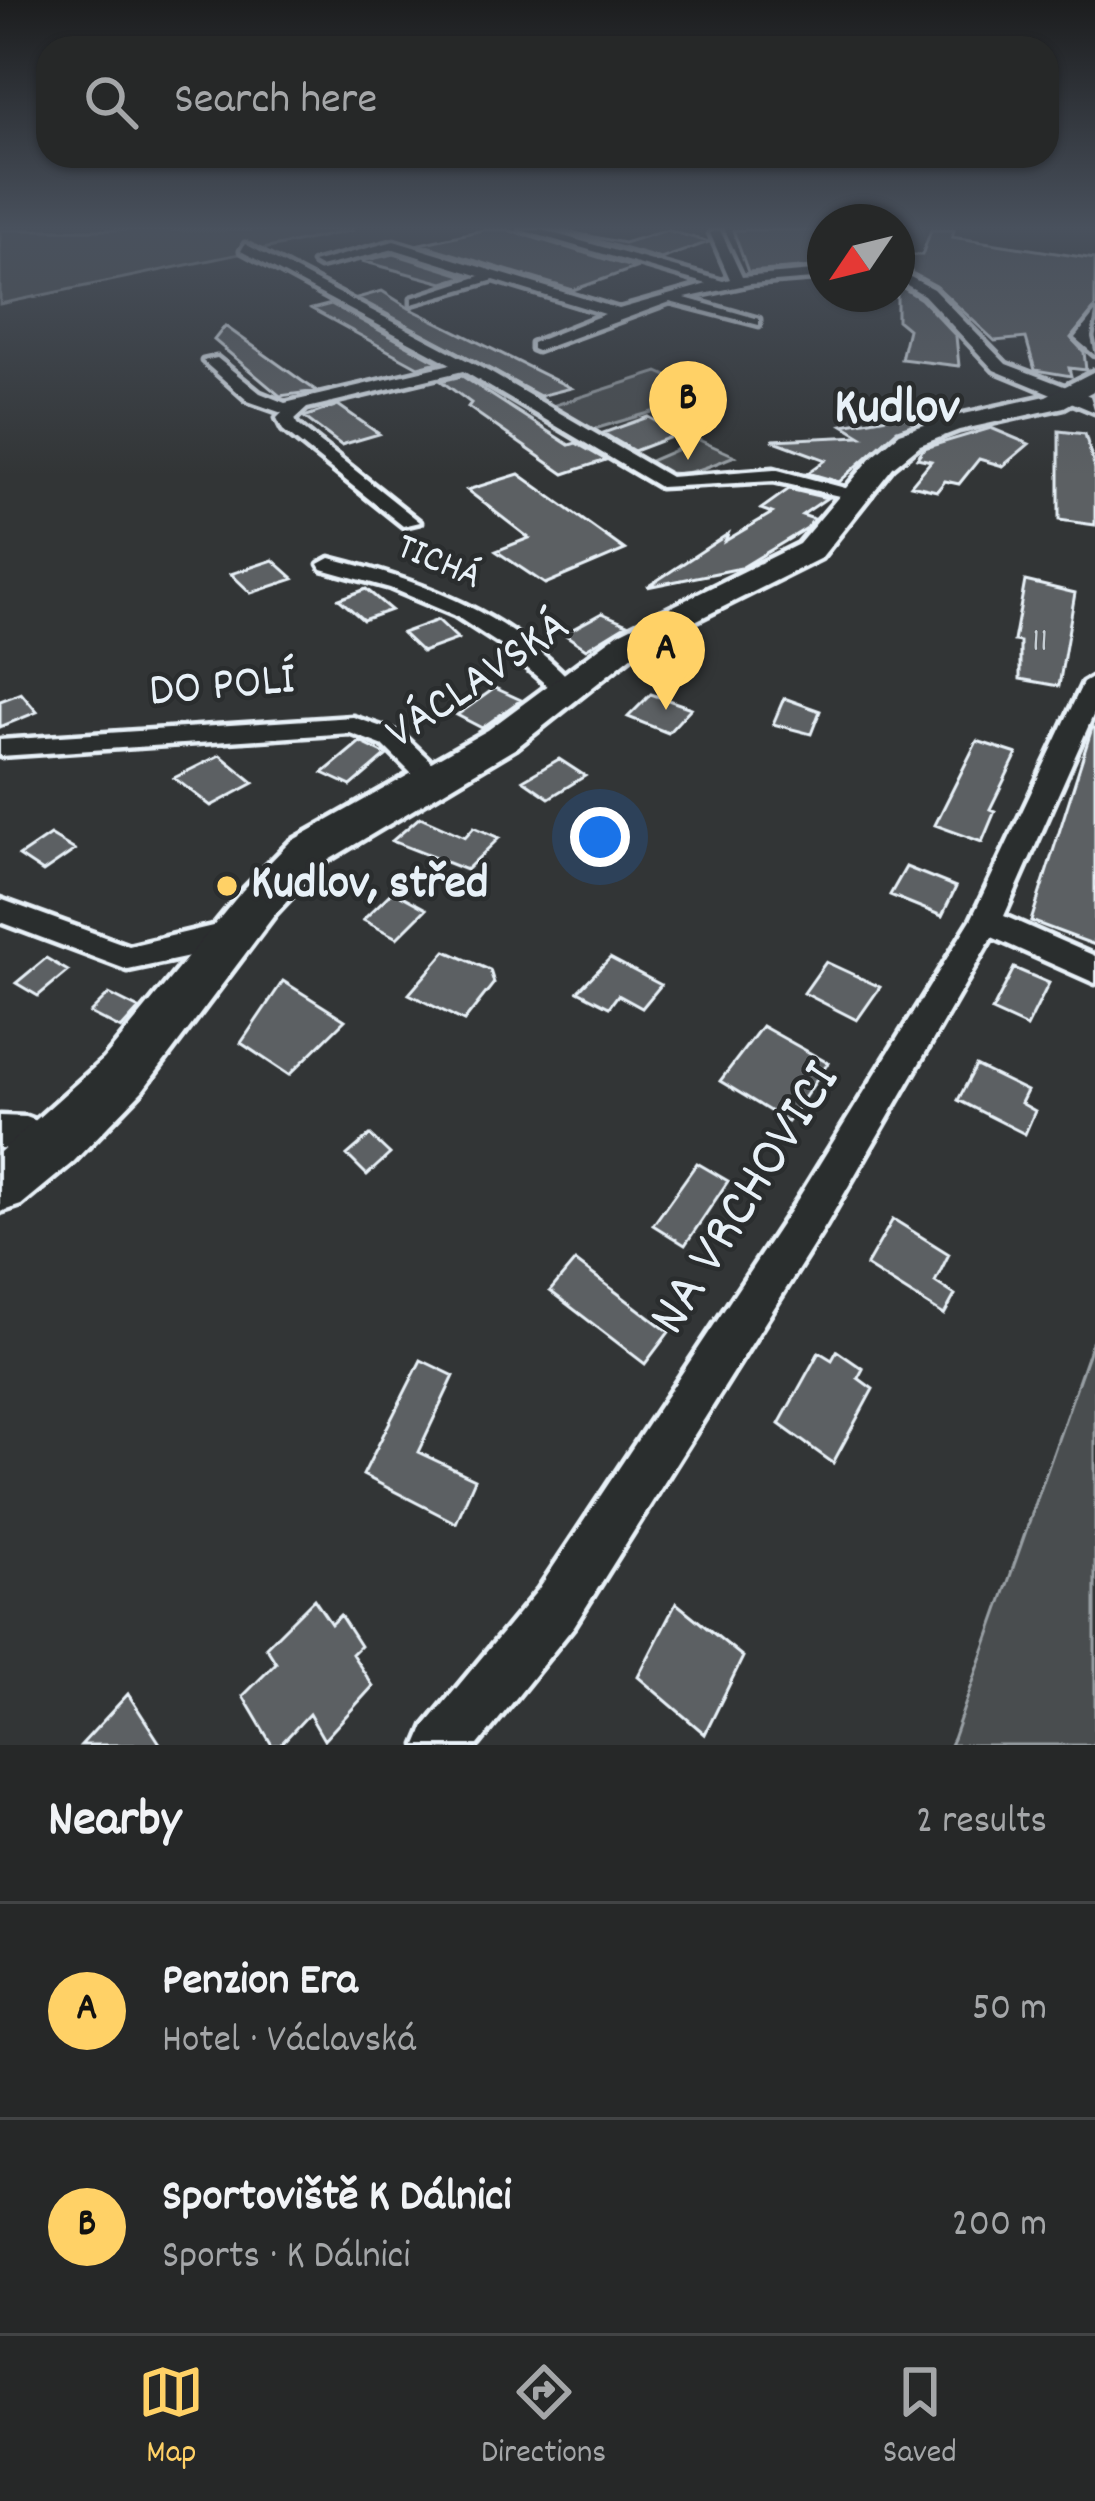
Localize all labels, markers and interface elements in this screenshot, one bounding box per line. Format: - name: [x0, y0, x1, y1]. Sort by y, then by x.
- search box: [36, 36, 1059, 168]
- icon: search: [78, 69, 144, 135]
- text: Search here: [174, 70, 377, 134]
- north arrow: [807, 204, 915, 312]
- pin: B: [649, 361, 727, 460]
- district label: Kudlov: [834, 375, 961, 447]
- street label: TICHÁ: [387, 522, 489, 606]
- street label: VÁCLAVSKÁ: [373, 595, 585, 769]
- pin: A: [627, 611, 705, 710]
- house number: 11: [1032, 617, 1048, 669]
- street label: DO POLÍ: [146, 647, 299, 729]
- your location: [570, 807, 630, 867]
- place label: Kudlov, střed: [251, 852, 489, 921]
- marker: Kudlov, střed: [214, 873, 240, 899]
- street label: NA VRCHOVICI: [631, 1047, 865, 1353]
- text: Nearby: [48, 1787, 181, 1859]
- text: 2 results: [916, 1796, 1047, 1851]
- text: Penzion Era: [162, 1951, 358, 2015]
- text: A: [76, 1983, 98, 2038]
- text: 50 m: [972, 1983, 1047, 2038]
- text: Hotel · Václavská: [162, 2015, 417, 2070]
- text: Sportoviště K Dálnici: [162, 2167, 512, 2231]
- text: B: [78, 2199, 96, 2254]
- text: 200 m: [952, 2199, 1047, 2254]
- text: Sports · K Dálnici: [162, 2231, 410, 2286]
- tab: Map: [138, 2359, 204, 2478]
- tab: Directions: [481, 2359, 606, 2478]
- tab: Saved: [883, 2359, 957, 2478]

